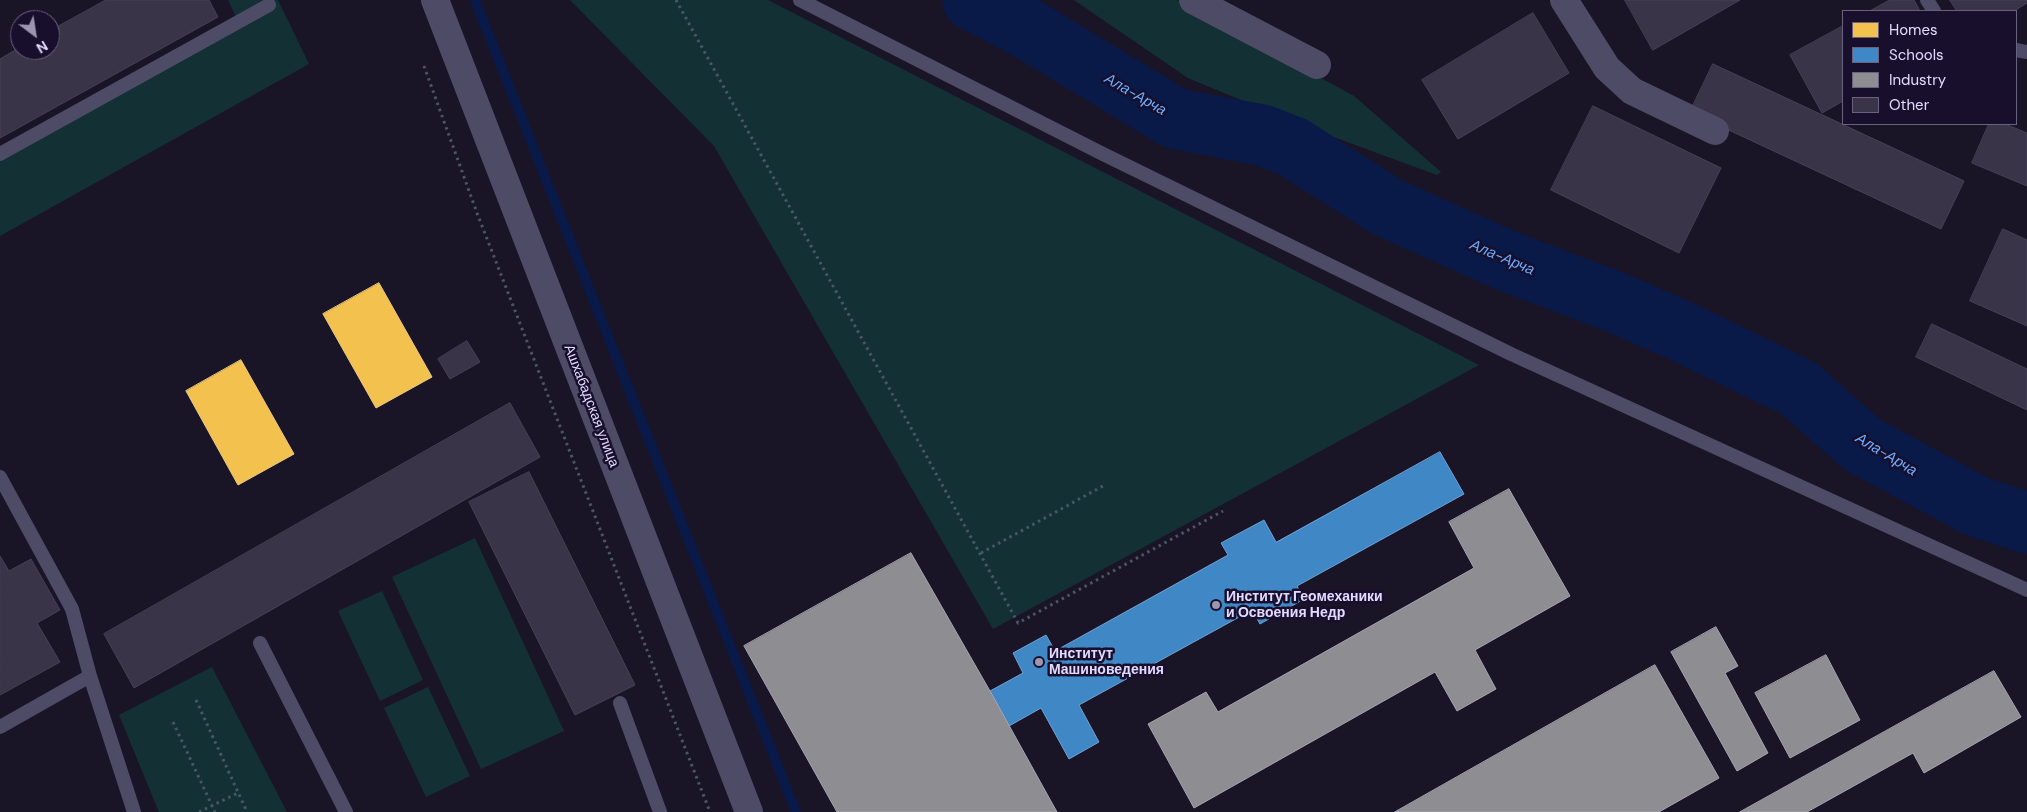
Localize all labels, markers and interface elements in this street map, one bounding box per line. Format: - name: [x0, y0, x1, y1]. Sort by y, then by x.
- north arrow: [10, 10, 60, 60]
- legend: [1842, 10, 2017, 125]
- text: Homes: [1889, 20, 1938, 40]
- text: N: [33, 37, 51, 57]
- text: Schools: [1889, 45, 1944, 65]
- water label: Ала-Арча: [1101, 70, 1169, 120]
- text: Industry: [1889, 70, 1946, 90]
- text: Other: [1889, 95, 1929, 115]
- water label: Ала-Арча: [1467, 236, 1537, 280]
- street label: Ашхабадская улица: [560, 342, 622, 470]
- water label: Ала-Арча: [1852, 430, 1920, 480]
- place label: Институт Геомеханики и Освоения Недр: [1226, 589, 1383, 622]
- marker: Институт Геомеханики и Освоения Недр: [1210, 599, 1222, 611]
- place label: Институт Машиноведения: [1049, 646, 1164, 679]
- marker: Институт Машиноведения: [1033, 656, 1045, 668]

